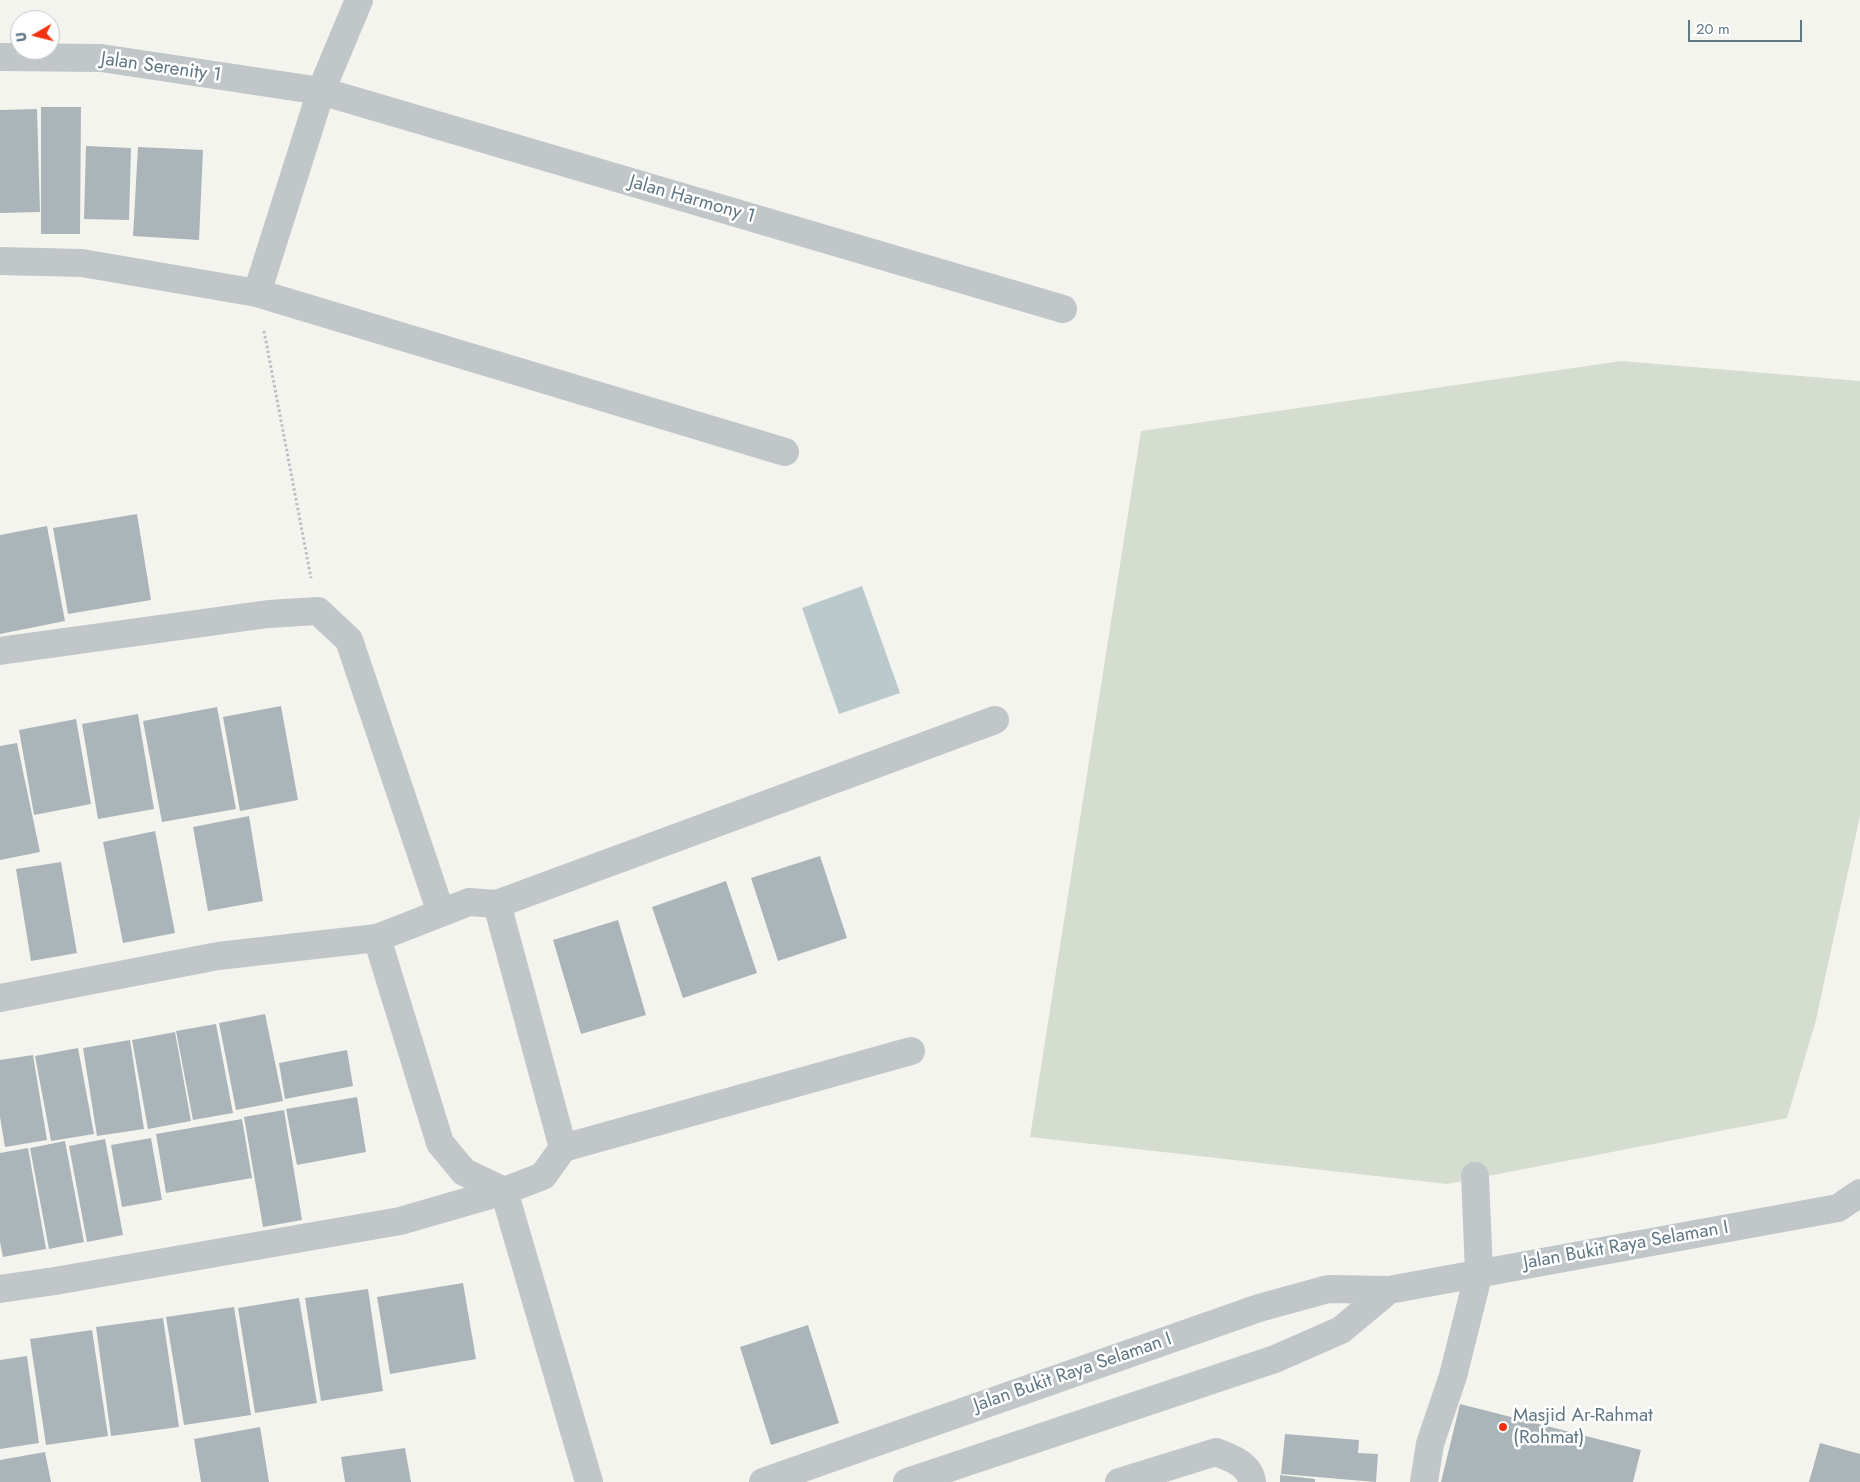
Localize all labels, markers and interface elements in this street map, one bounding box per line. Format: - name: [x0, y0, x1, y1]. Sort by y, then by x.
- north arrow: [10, 10, 60, 60]
- scale bar: [1690, 10, 1804, 42]
- text: 20 m: [1696, 18, 1730, 40]
- text: U: [11, 31, 32, 43]
- street label: Jalan Serenity 1: [99, 48, 223, 88]
- street label: Jalan Harmony 1: [626, 171, 758, 229]
- street label: Jalan Bukit Raya Selaman I: [1522, 1217, 1730, 1275]
- street label: Jalan Bukit Raya Selaman I: [971, 1328, 1175, 1418]
- place label: Masjid Ar-Rahmat (Rohmat): [1513, 1405, 1653, 1449]
- marker: Masjid Ar-Rahmat (Rohmat): [1497, 1421, 1509, 1433]

